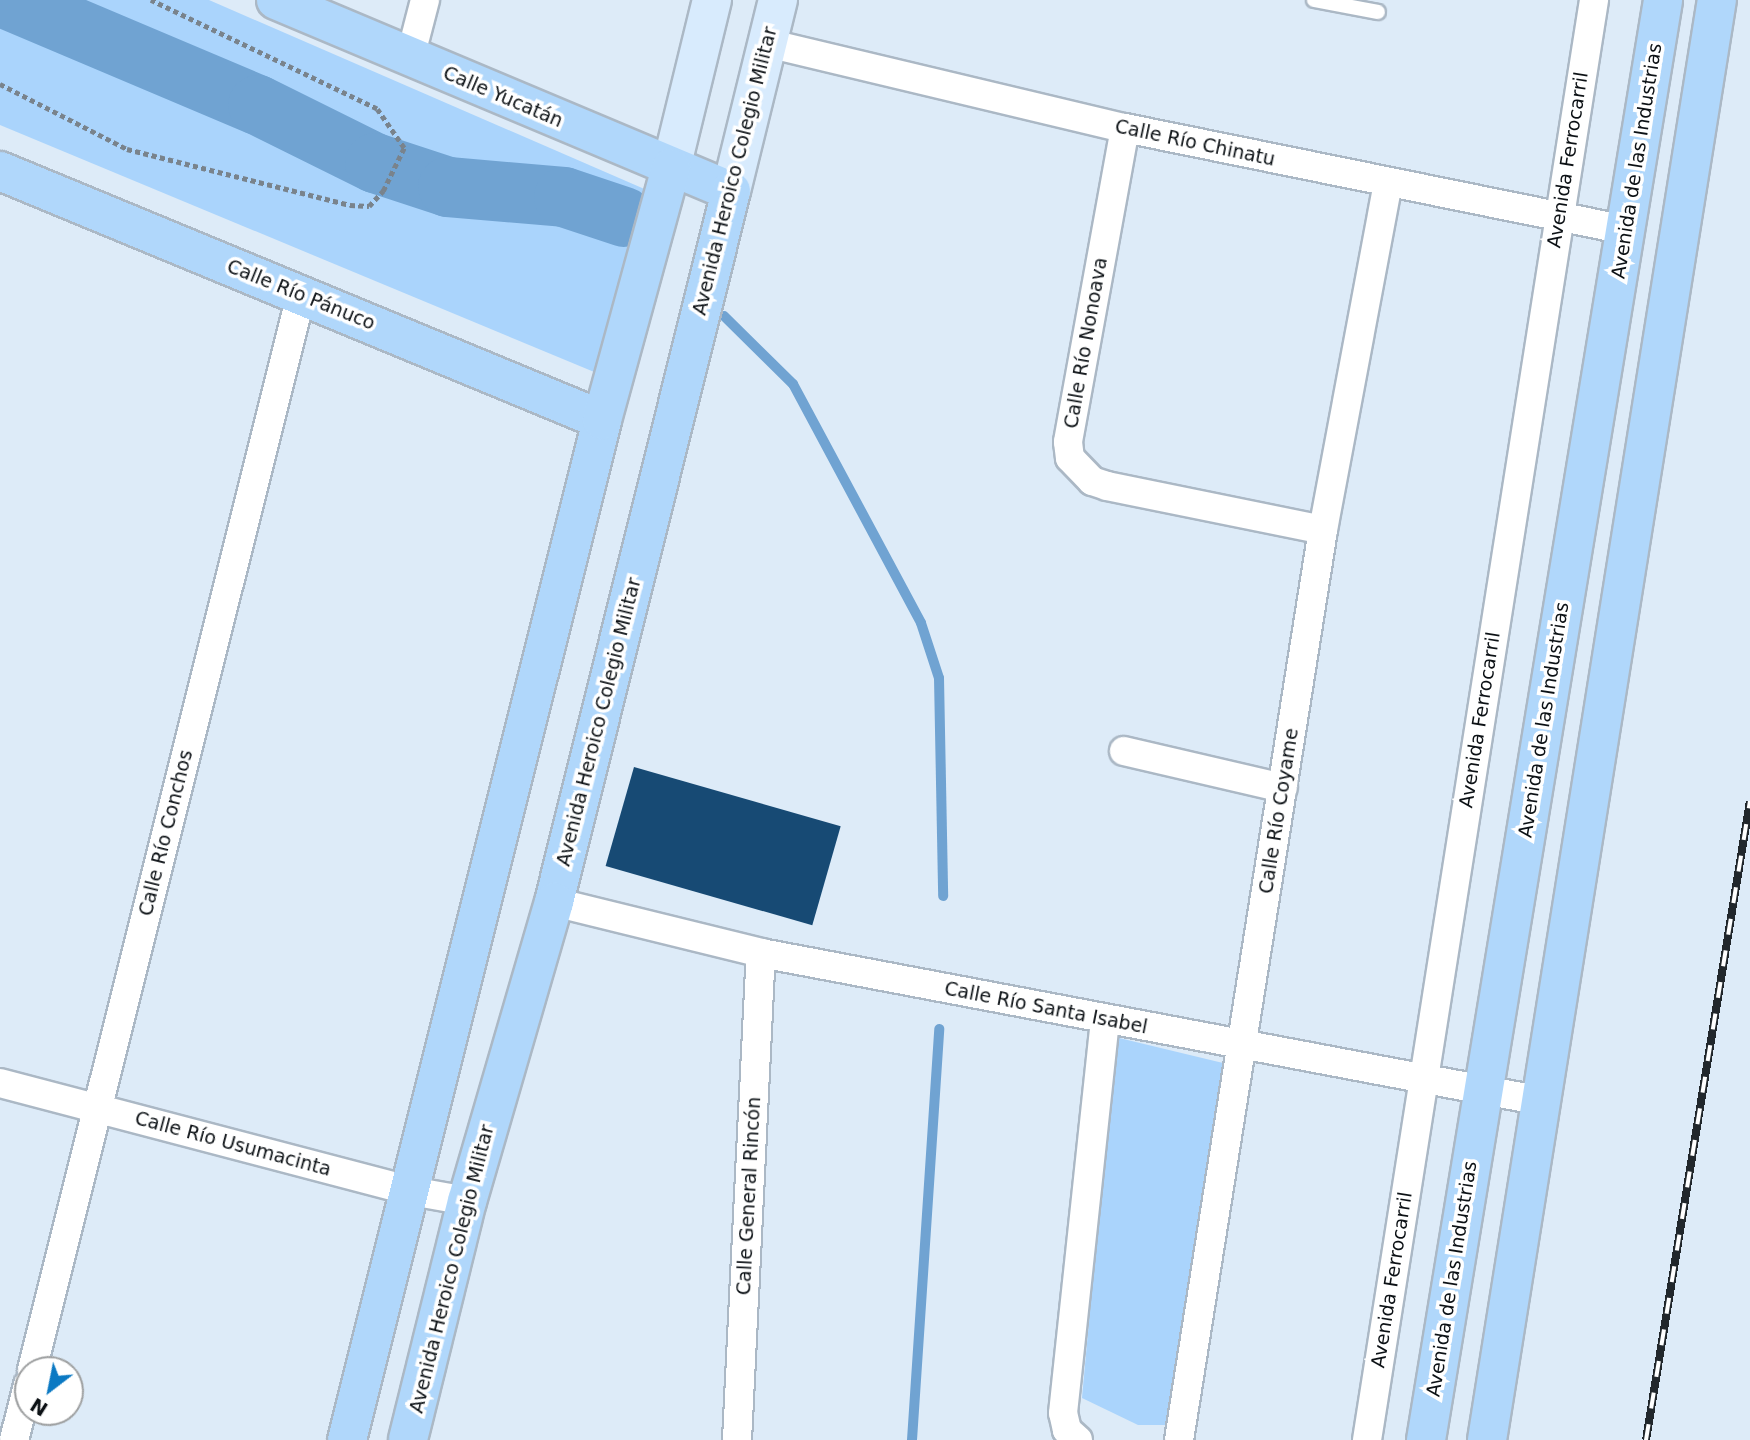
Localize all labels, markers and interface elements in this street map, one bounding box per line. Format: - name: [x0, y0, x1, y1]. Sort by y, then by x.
- street label: Avenida Heroico Colegio Militar: [688, 25, 782, 317]
- street label: Avenida de las Industrias: [1607, 42, 1667, 280]
- street label: Calle Yucatán: [440, 62, 566, 132]
- street label: Avenida Ferrocarril: [1543, 70, 1593, 250]
- street label: Calle Río Chinatu: [1113, 115, 1277, 171]
- street label: Calle Río Pánuco: [224, 255, 378, 335]
- street label: Calle Río Nonoava: [1060, 256, 1112, 430]
- street label: Avenida Heroico Colegio Militar: [552, 576, 646, 868]
- street label: Avenida de las Industrias: [1514, 601, 1574, 839]
- street label: Avenida Ferrocarril: [1455, 630, 1505, 810]
- street label: Calle Río Coyame: [1255, 727, 1303, 895]
- street label: Calle Río Conchos: [134, 748, 198, 918]
- street label: Calle Río Santa Isabel: [943, 977, 1149, 1039]
- street label: Calle General Rincón: [732, 1096, 766, 1296]
- street label: Calle Río Usumacinta: [132, 1107, 334, 1181]
- street label: Avenida Heroico Colegio Militar: [405, 1123, 499, 1415]
- street label: Avenida de las Industrias: [1422, 1160, 1482, 1398]
- street label: Avenida Ferrocarril: [1367, 1190, 1417, 1370]
- north arrow: [14, 1356, 84, 1426]
- text: N: [26, 1394, 52, 1421]

